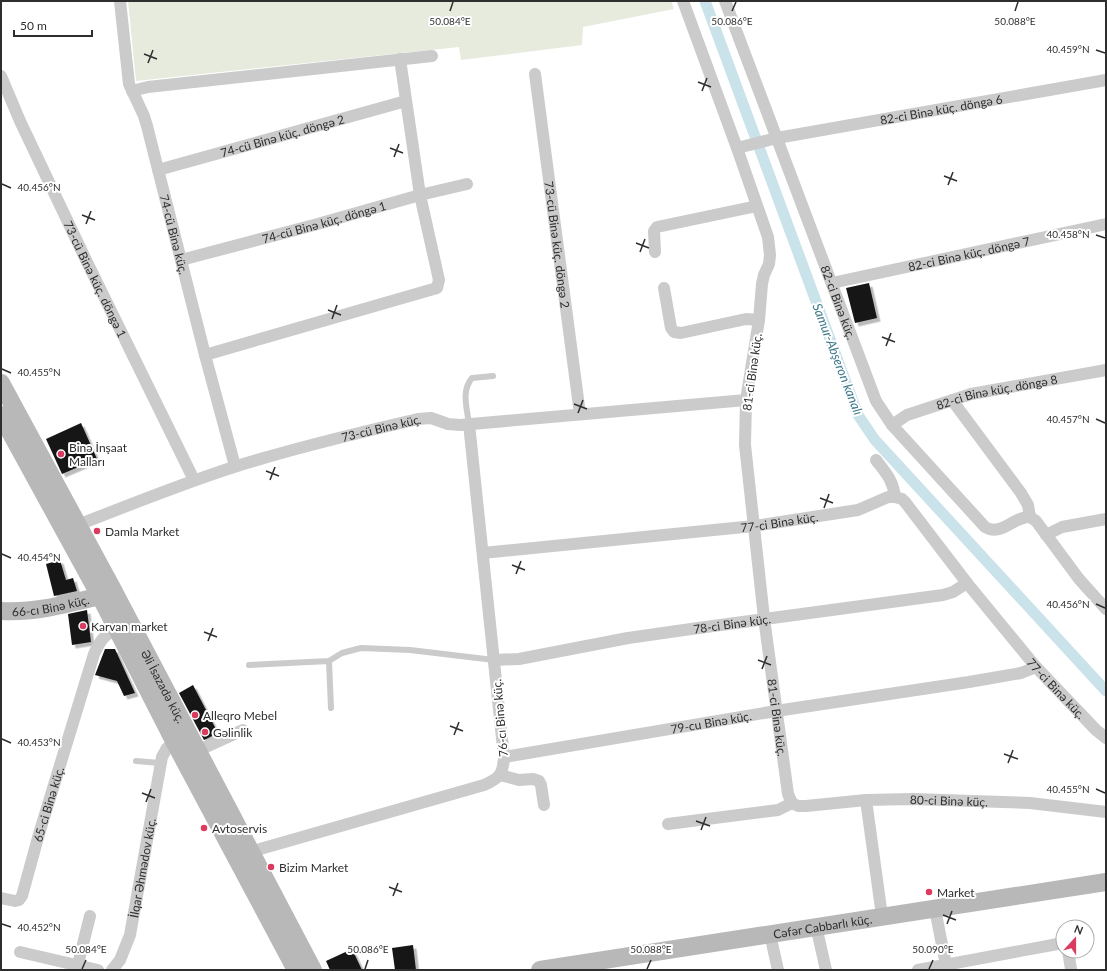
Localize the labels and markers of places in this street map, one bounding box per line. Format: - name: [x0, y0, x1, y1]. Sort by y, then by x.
- place label: Binə İnşaat Malları: [69, 440, 128, 469]
- marker: Binə İnşaat Malları: [56, 449, 66, 459]
- place label: Damla Market: [105, 524, 180, 539]
- marker: Damla Market: [92, 526, 102, 536]
- place label: Karvan market: [91, 619, 168, 634]
- marker: Karvan market: [78, 621, 88, 631]
- place label: Alleqro Mebel: [203, 708, 277, 723]
- marker: Alleqro Mebel: [190, 710, 200, 720]
- place label: Gəlinlik: [213, 725, 253, 740]
- marker: Gəlinlik: [200, 727, 210, 737]
- place label: Avtoservis: [212, 821, 267, 836]
- marker: Avtoservis: [199, 823, 209, 833]
- place label: Bizim Market: [279, 860, 349, 875]
- marker: Bizim Market: [266, 862, 276, 872]
- place label: Market: [937, 885, 975, 900]
- marker: Market: [924, 887, 934, 897]

